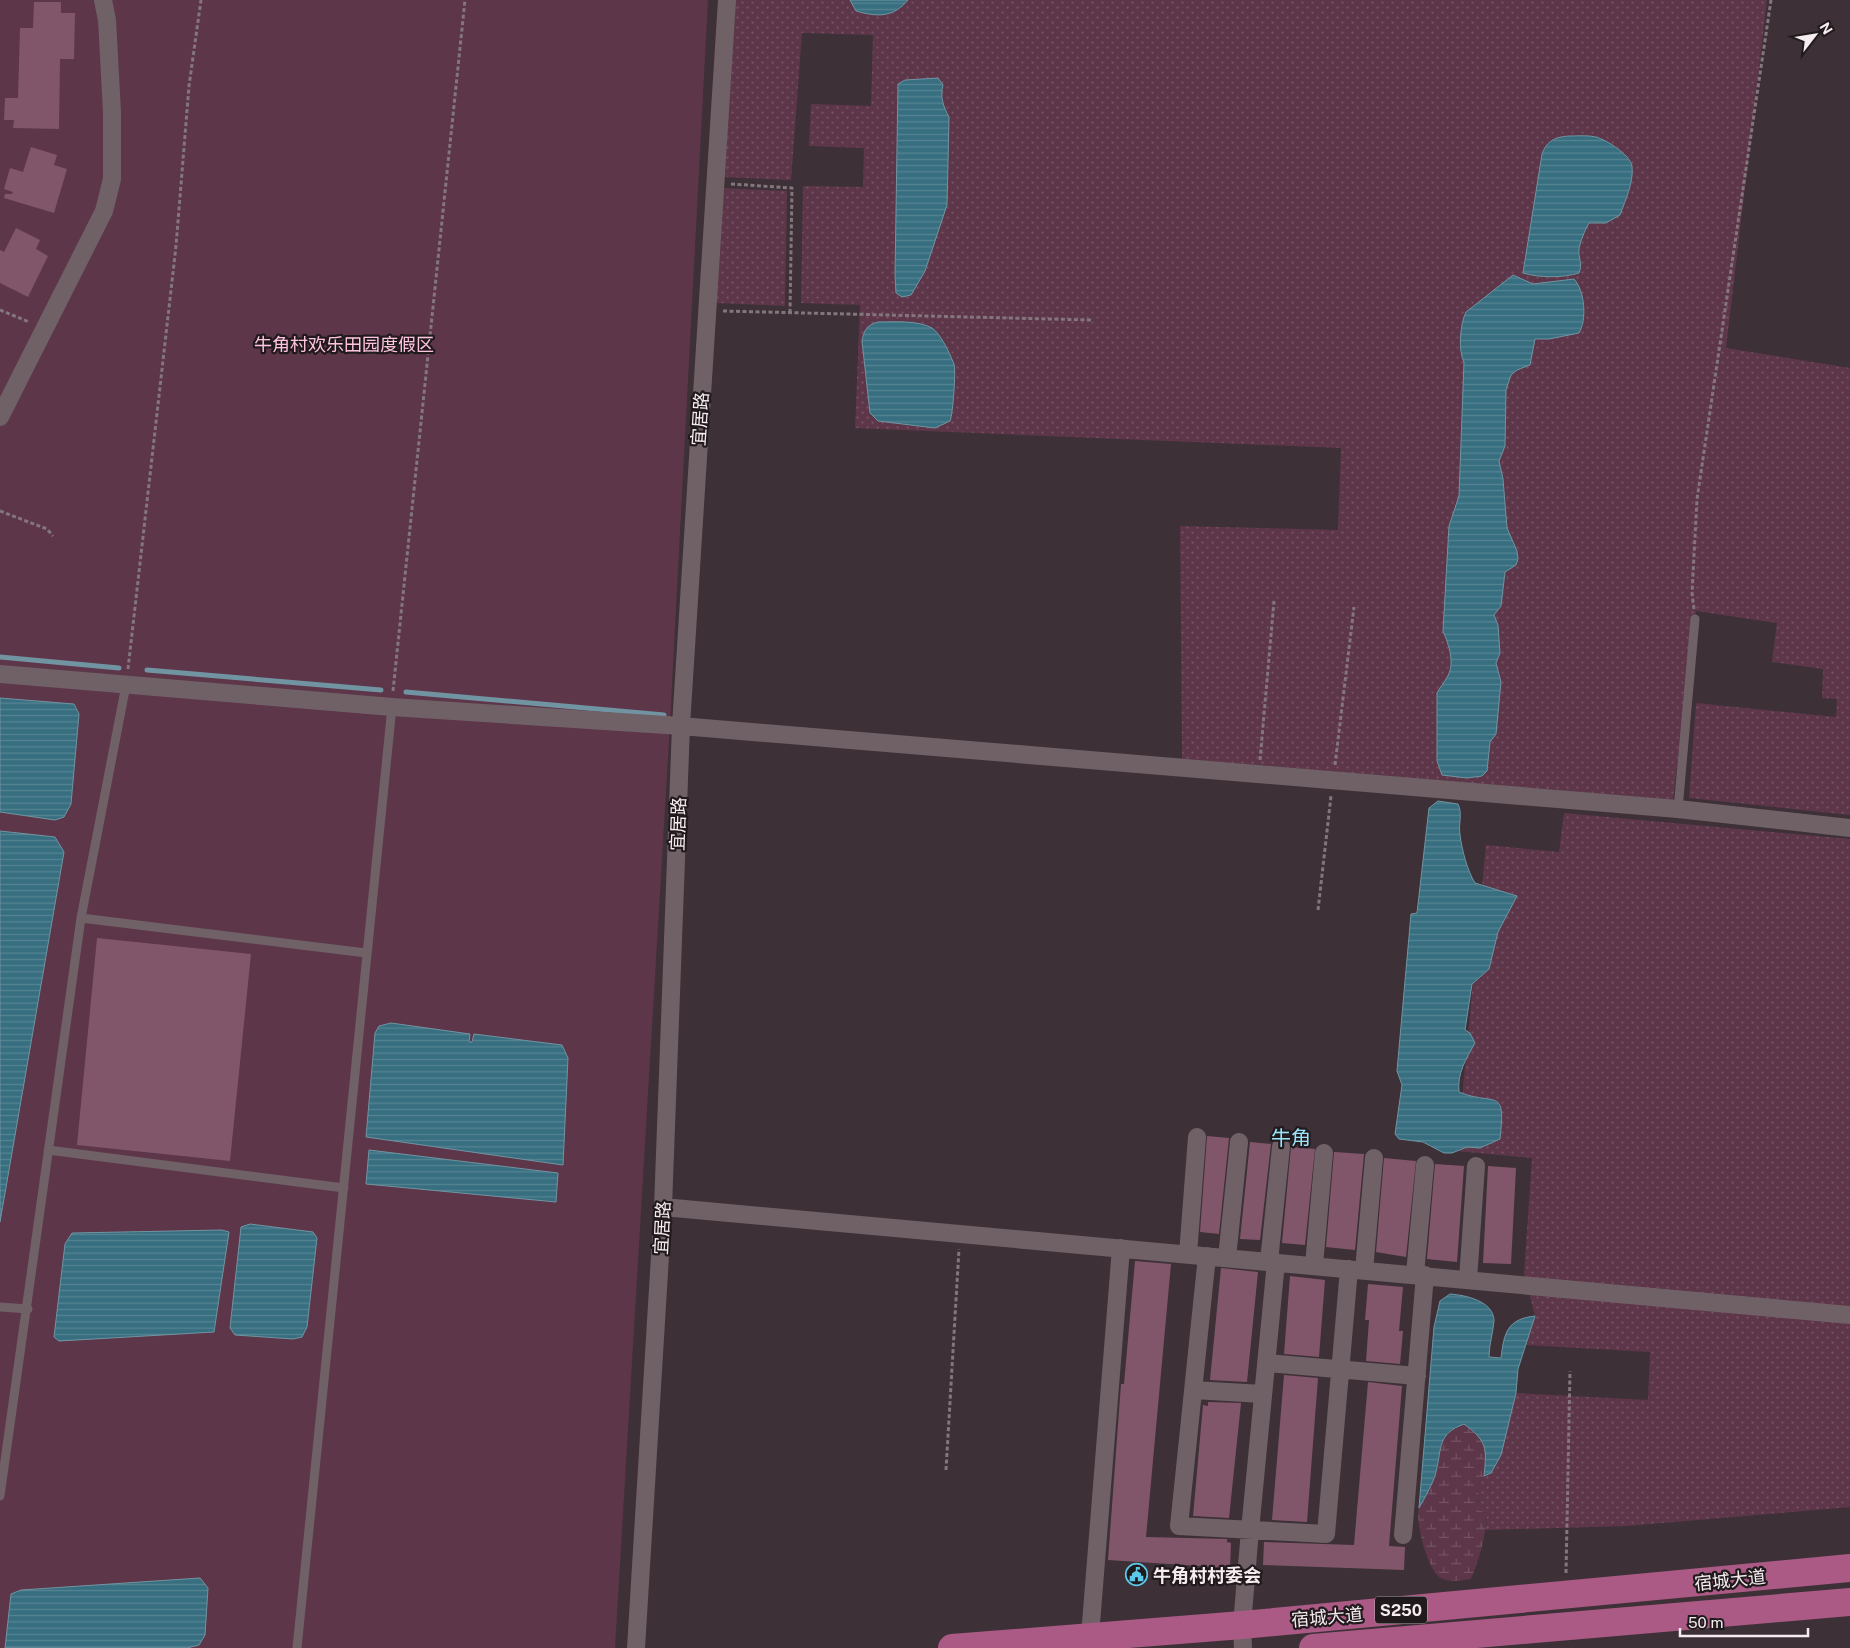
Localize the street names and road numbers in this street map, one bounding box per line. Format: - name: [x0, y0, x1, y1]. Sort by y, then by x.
- street label: 宜居路: [688, 391, 712, 447]
- street label: 宜居路: [667, 797, 689, 851]
- street label: 宜居路: [650, 1200, 674, 1256]
- street label: 宿城大道: [1693, 1566, 1767, 1594]
- road number: S250: [1375, 1596, 1427, 1624]
- street label: 宿城大道: [1290, 1603, 1364, 1631]

